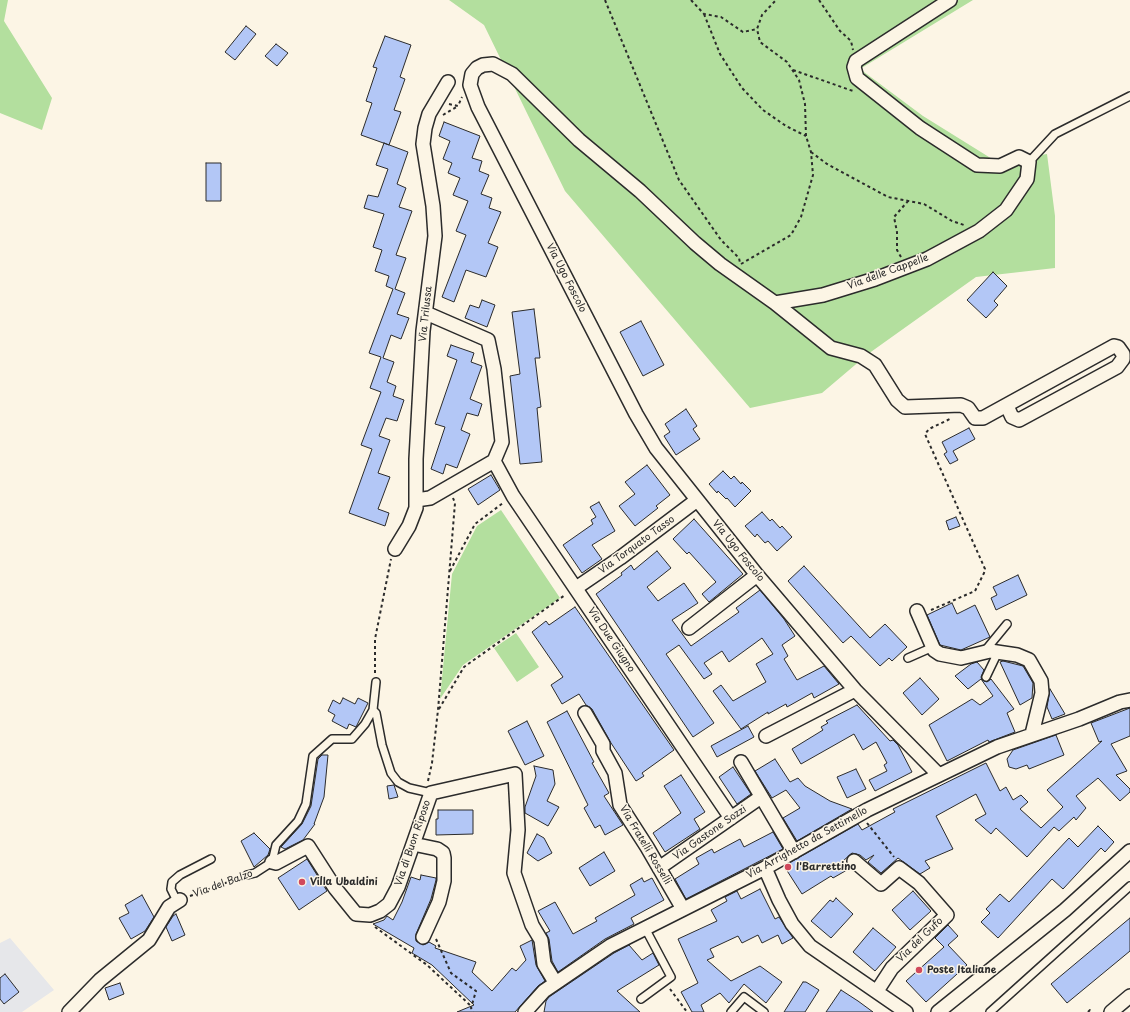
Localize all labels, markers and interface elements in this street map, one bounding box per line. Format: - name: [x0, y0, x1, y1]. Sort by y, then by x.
- street label: Via Ugo Foscolo: [543, 241, 589, 315]
- street label: Via delle Cappelle: [846, 252, 930, 292]
- street label: Via Trilussa: [417, 286, 435, 342]
- street label: Via Torquato Tasso: [597, 513, 677, 577]
- street label: Via Ugo Foscolo: [709, 518, 767, 584]
- street label: Via Due Giugno: [585, 605, 637, 675]
- street label: Via di Buon Riposo: [393, 798, 433, 888]
- street label: Via Fratelli Rosselli: [617, 803, 673, 887]
- street label: Via Gastone Sozzi: [671, 803, 749, 863]
- street label: Via Arrighetto da Settimello: [745, 805, 869, 881]
- place label: I'Barrettino: [796, 861, 856, 873]
- marker: I'Barrettino: [783, 862, 793, 872]
- street label: Via del Balzo: [192, 868, 254, 900]
- place label: Villa Ubaldini: [310, 876, 378, 888]
- marker: Villa Ubaldini: [297, 877, 307, 887]
- street label: Via del Gufo: [895, 915, 945, 965]
- place label: Poste Italiane: [927, 964, 996, 976]
- marker: Poste Italiane: [914, 965, 924, 975]

